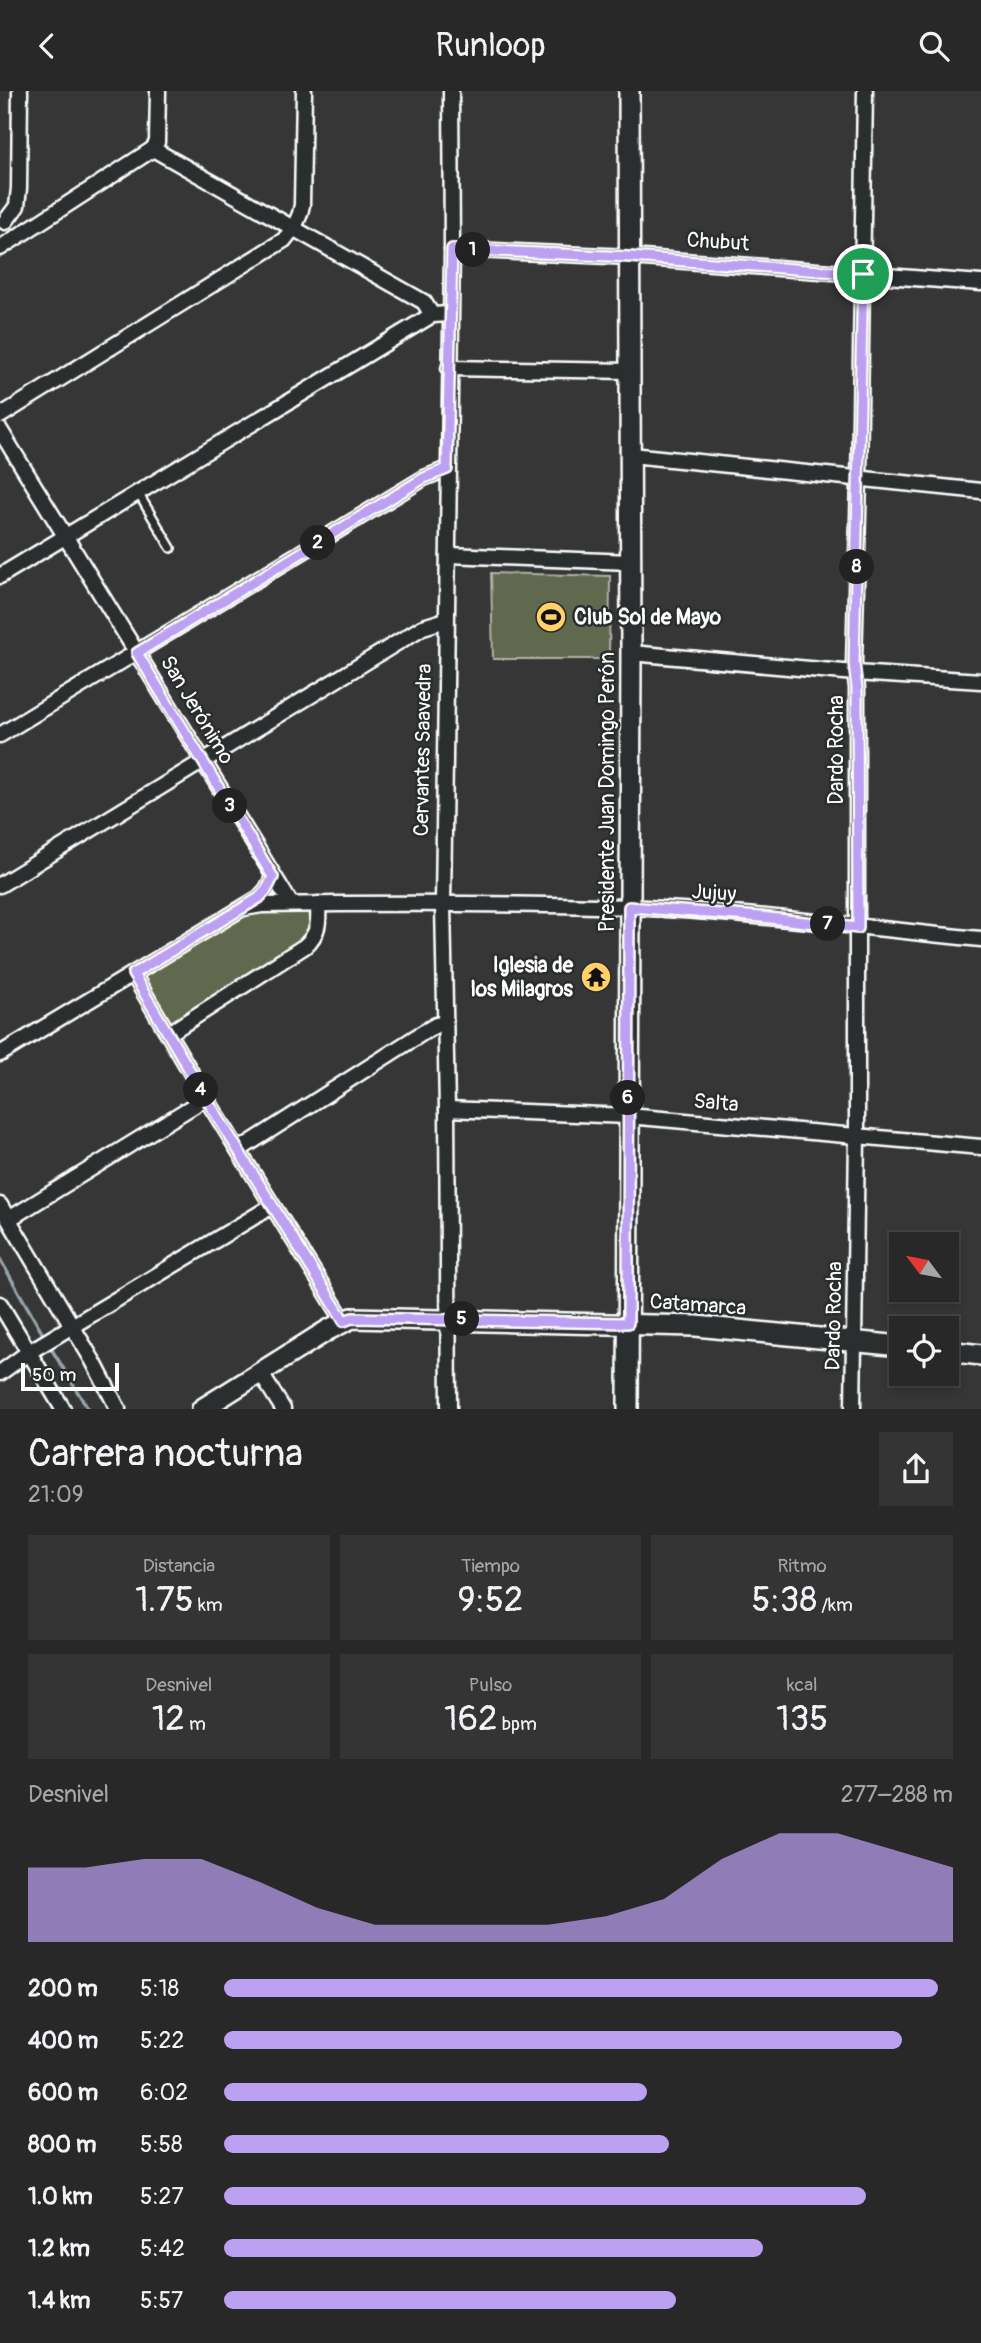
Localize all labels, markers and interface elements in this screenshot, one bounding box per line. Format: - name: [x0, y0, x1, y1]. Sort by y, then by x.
- text: Runloop: [435, 26, 546, 66]
- icon: back: [28, 27, 66, 65]
- icon: search: [915, 27, 953, 65]
- street label: Chubut: [686, 226, 751, 258]
- pin: 1: [456, 233, 490, 267]
- text: 1: [469, 237, 476, 261]
- pin: [833, 244, 893, 304]
- icon: arrive: [844, 255, 882, 293]
- pin: 2: [300, 525, 336, 561]
- text: 2: [312, 530, 323, 554]
- pin: 8: [840, 549, 874, 585]
- text: 8: [852, 554, 861, 578]
- sports icon: Club Sol de Mayo: [534, 600, 568, 634]
- place label: Club Sol de Mayo: [574, 604, 722, 631]
- street label: San Jerónimo: [154, 651, 240, 769]
- street label: Presidente Juan Domingo Perón: [594, 652, 621, 932]
- street label: Cervantes Saavedra: [408, 663, 438, 837]
- street label: Dardo Rocha: [823, 695, 850, 805]
- pin: 3: [212, 789, 247, 823]
- text: 3: [224, 793, 235, 817]
- street label: Jujuy: [691, 878, 737, 908]
- pin: 7: [810, 907, 846, 941]
- text: 7: [822, 911, 833, 935]
- place label: Iglesia de los Milagros: [471, 952, 574, 1003]
- temple icon: Iglesia de los Milagros: [579, 960, 613, 994]
- pin: 4: [184, 1073, 218, 1107]
- text: 4: [195, 1077, 206, 1101]
- pin: 6: [610, 1081, 646, 1115]
- text: 6: [622, 1085, 633, 1109]
- street label: Salta: [692, 1088, 740, 1118]
- north arrow: [889, 1232, 959, 1302]
- map controls: [889, 1232, 959, 1386]
- street label: Dardo Rocha: [820, 1261, 848, 1371]
- street label: Catamarca: [649, 1288, 747, 1322]
- pin: 5: [444, 1301, 480, 1337]
- text: 5: [456, 1306, 467, 1330]
- button: locate: [889, 1316, 959, 1386]
- scale bar: [21, 1359, 119, 1391]
- text: 50 m: [32, 1363, 76, 1387]
- text: Carrera nocturna: [28, 1430, 303, 1478]
- button: share: [879, 1432, 953, 1506]
- text: 21:09: [28, 1480, 84, 1509]
- text: Distancia: [143, 1554, 215, 1578]
- text: Tiempo: [461, 1554, 520, 1578]
- text: Ritmo: [778, 1554, 827, 1578]
- text: 1.75: [135, 1578, 194, 1622]
- text: 9:52: [458, 1578, 523, 1622]
- text: 5:38: [752, 1578, 817, 1622]
- text: km: [194, 1593, 223, 1617]
- text: /km: [817, 1593, 853, 1617]
- text: Desnivel: [145, 1673, 212, 1697]
- text: Pulso: [469, 1673, 512, 1697]
- text: kcal: [787, 1673, 818, 1697]
- text: 12: [152, 1697, 185, 1741]
- text: 162: [444, 1697, 498, 1741]
- text: 135: [776, 1697, 828, 1741]
- text: m: [185, 1712, 206, 1736]
- text: bpm: [498, 1712, 537, 1736]
- text: Desnivel: [28, 1780, 109, 1809]
- text: 277–288 m: [841, 1780, 953, 1809]
- text: 200 m: [28, 1974, 98, 2003]
- text: 5:18: [140, 1974, 179, 2003]
- text: 400 m: [28, 2026, 98, 2055]
- text: 5:22: [140, 2026, 184, 2055]
- text: 600 m: [28, 2078, 98, 2107]
- text: 6:02: [140, 2078, 188, 2107]
- text: 800 m: [28, 2130, 96, 2159]
- text: 5:58: [140, 2130, 183, 2159]
- text: 1.0 km: [28, 2182, 93, 2211]
- text: 5:27: [140, 2182, 184, 2211]
- text: 1.2 km: [28, 2234, 90, 2263]
- text: 5:42: [140, 2234, 185, 2263]
- text: 1.4 km: [28, 2286, 90, 2315]
- text: 5:57: [140, 2286, 183, 2315]

